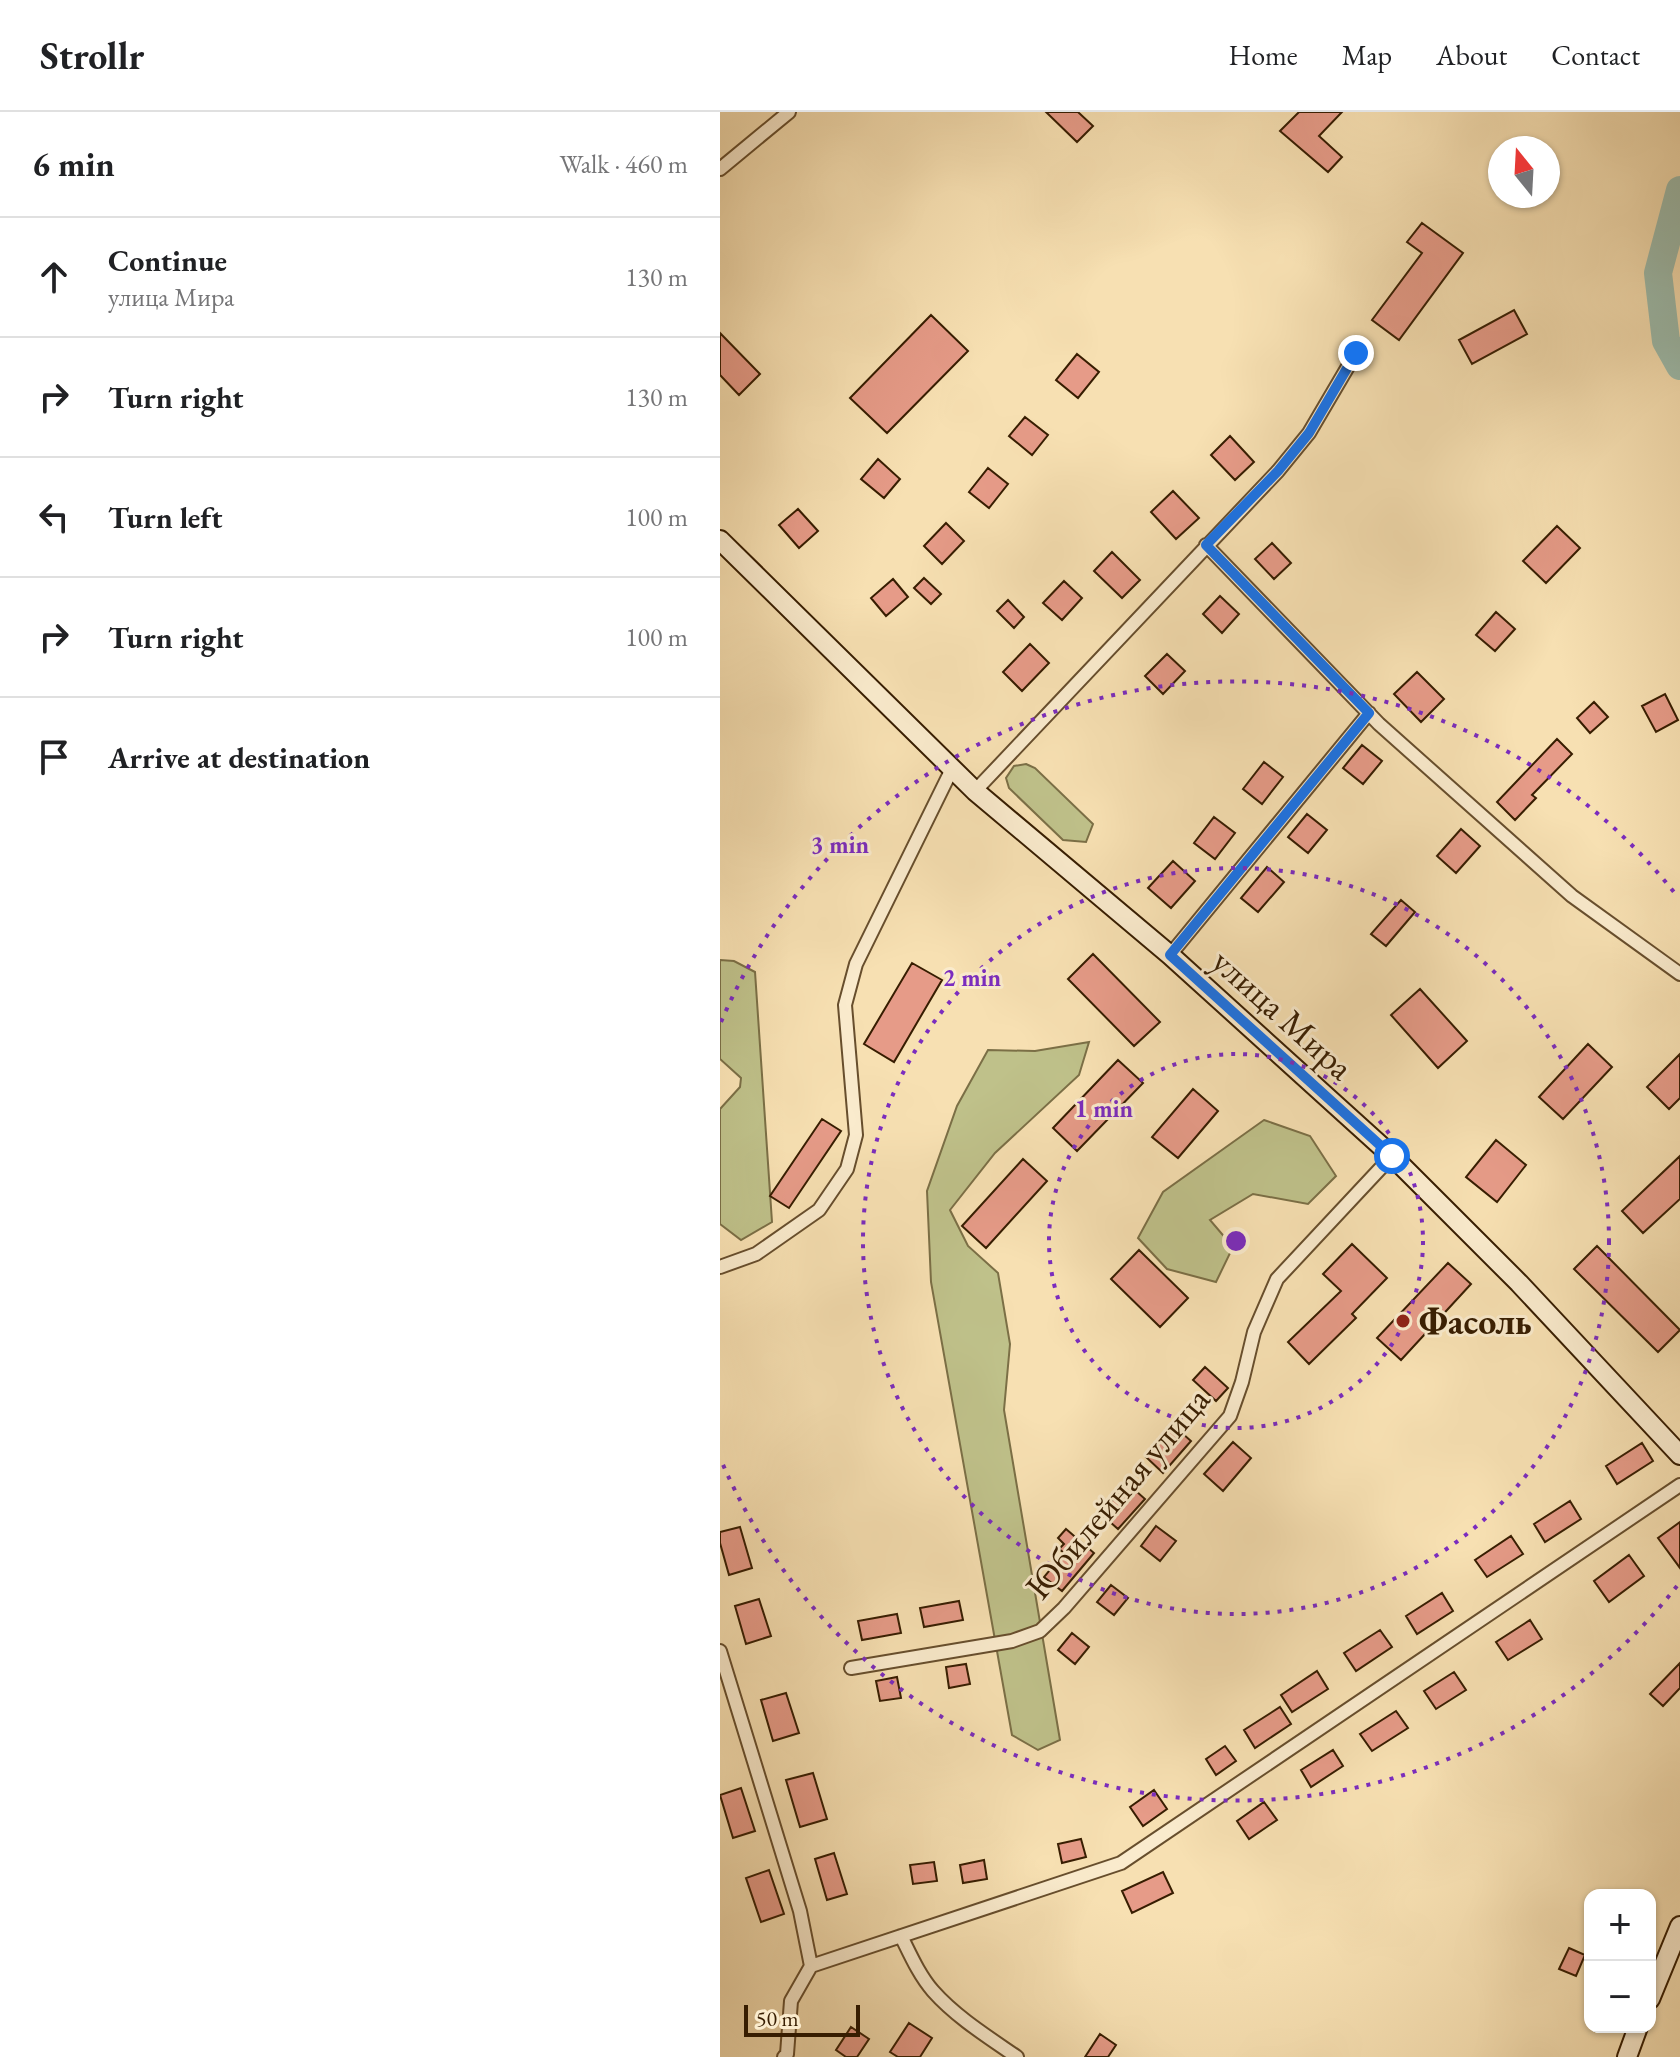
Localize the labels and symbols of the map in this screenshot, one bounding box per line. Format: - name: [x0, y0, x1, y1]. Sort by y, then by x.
- north arrow: [1488, 136, 1560, 208]
- route end: [1338, 335, 1374, 371]
- text: 3 min: [811, 829, 870, 860]
- street label: улица Мира: [1202, 938, 1364, 1090]
- text: 2 min: [943, 962, 1002, 993]
- text: 1 min: [1075, 1093, 1134, 1124]
- route start: [1374, 1138, 1410, 1174]
- centre of rings: [1222, 1227, 1250, 1255]
- place label: Фасоль: [1419, 1298, 1532, 1345]
- marker: Фасоль: [1394, 1312, 1412, 1330]
- street label: Юбилейная улица: [1014, 1376, 1220, 1609]
- scale bar: [744, 2001, 860, 2037]

